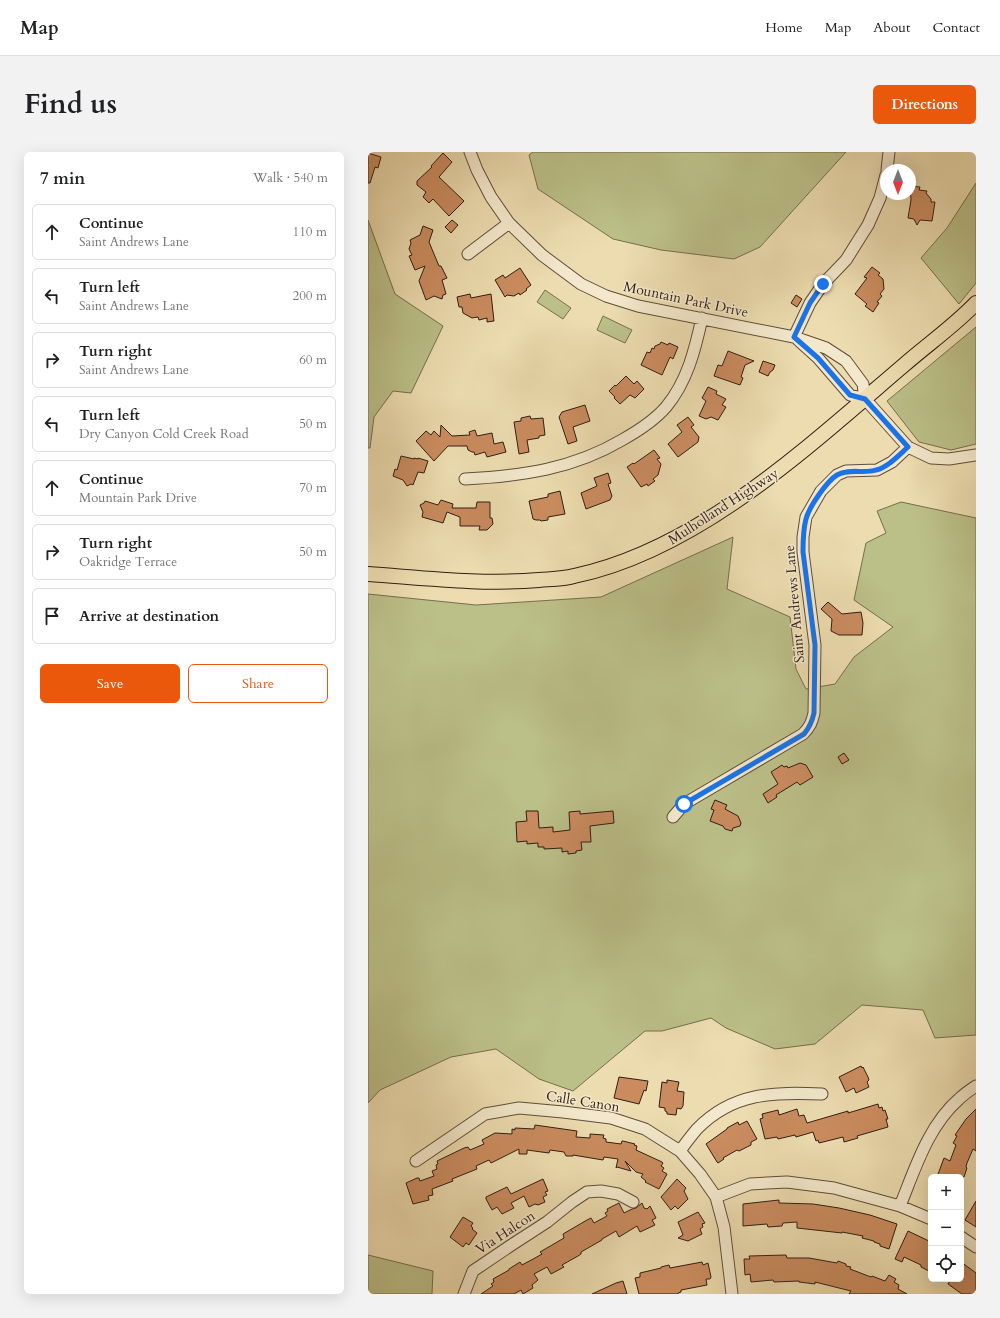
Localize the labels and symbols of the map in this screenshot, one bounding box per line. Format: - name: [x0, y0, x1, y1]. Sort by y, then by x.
- north arrow: [880, 164, 916, 200]
- route end: [814, 275, 832, 293]
- street label: Mountain Park Drive: [622, 277, 750, 322]
- street label: Mulholland Highway: [664, 463, 783, 549]
- street label: Saint Andrews Lane: [780, 544, 809, 664]
- route start: [675, 795, 693, 813]
- street label: Calle Canon: [545, 1086, 621, 1117]
- street label: Via Halcon: [472, 1206, 539, 1259]

